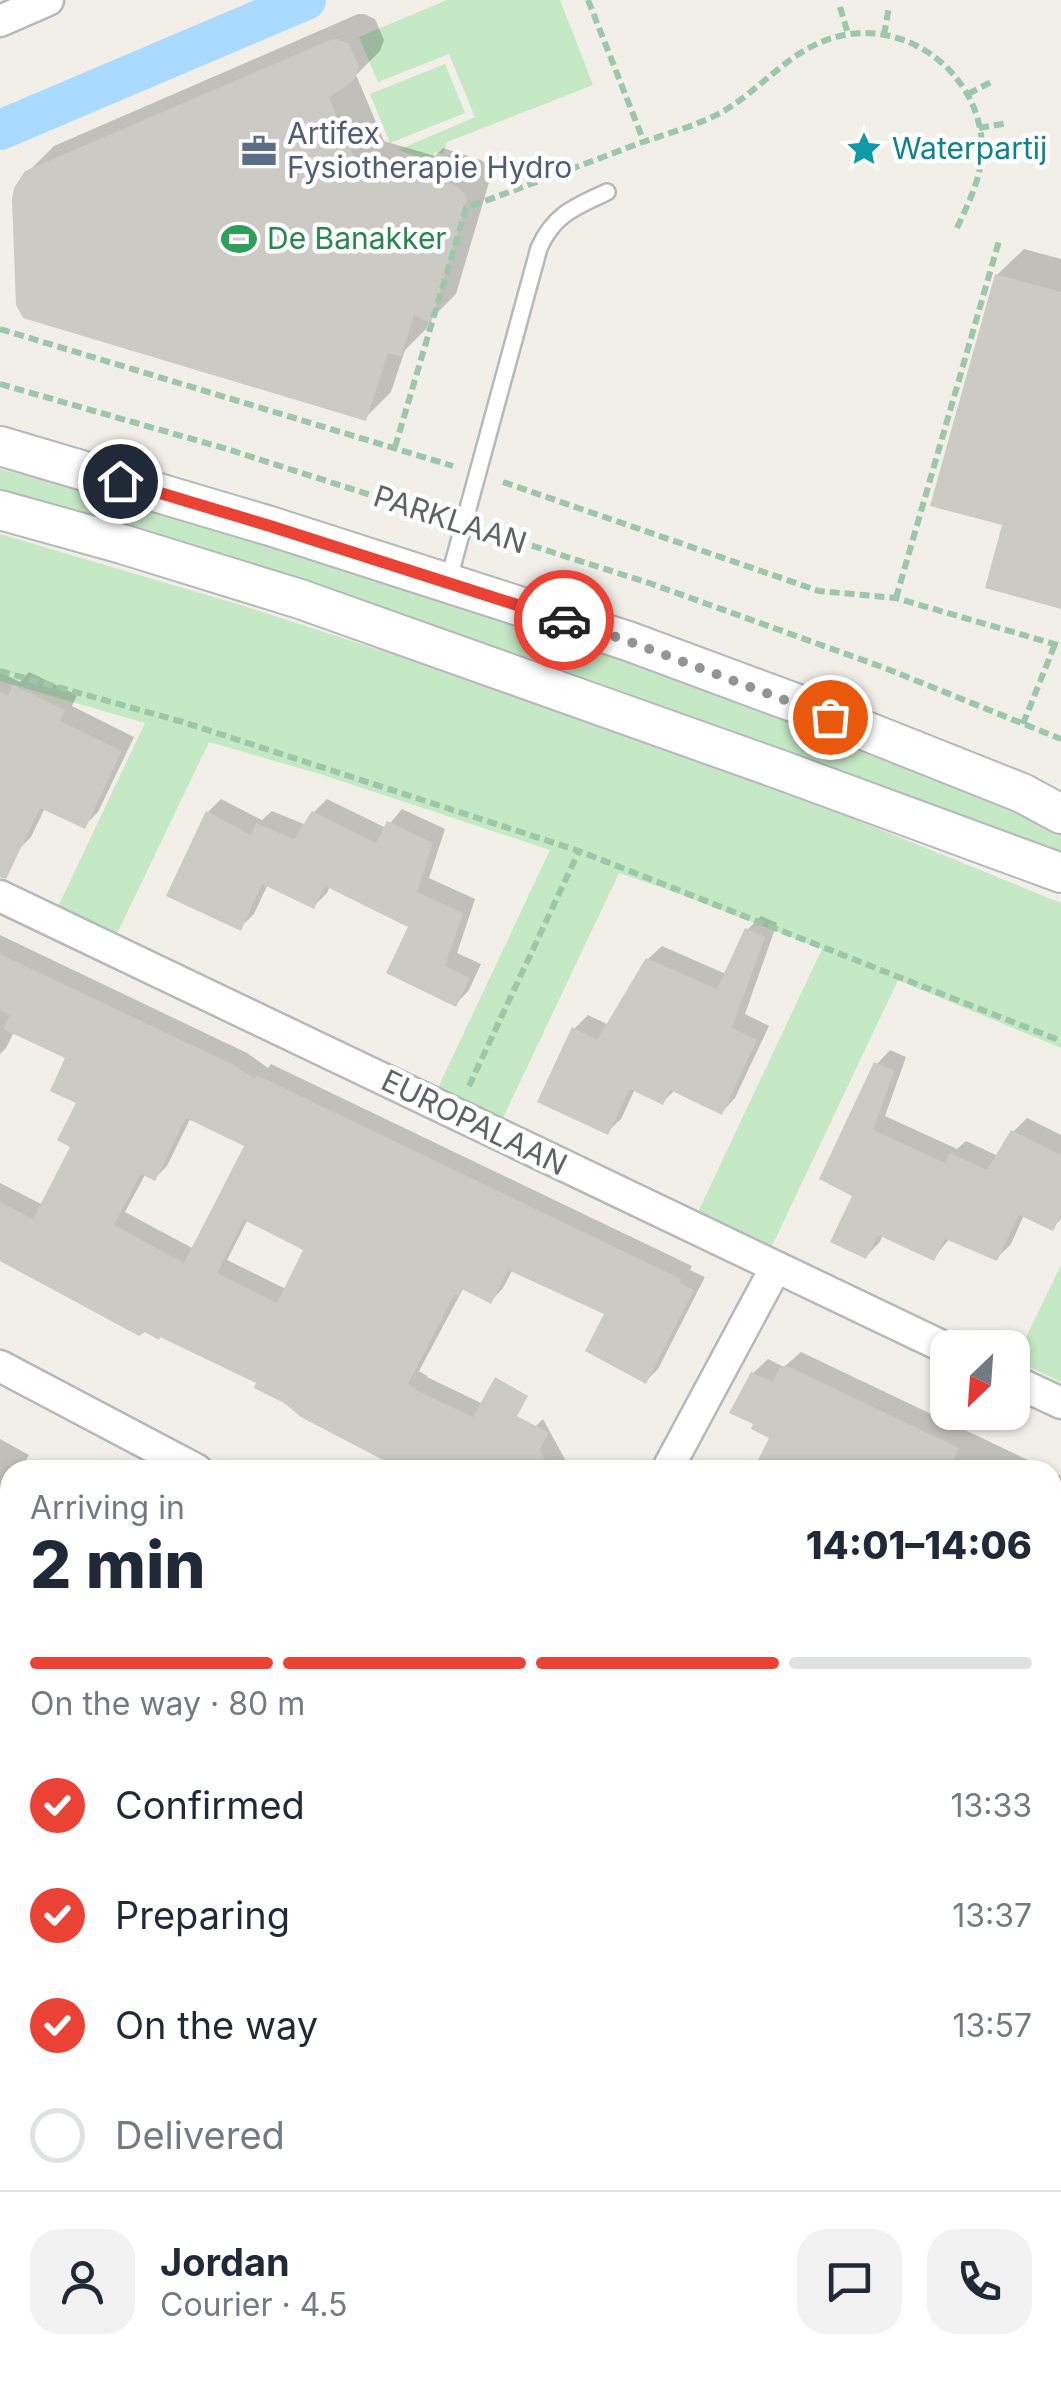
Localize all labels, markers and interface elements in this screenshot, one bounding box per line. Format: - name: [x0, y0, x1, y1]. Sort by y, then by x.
- place label: Artifex Fysiotherapie Hydro: [287, 115, 572, 185]
- place icon: Waterpartij: [845, 130, 883, 168]
- place label: Waterpartij: [892, 130, 1047, 166]
- office icon: Artifex Fysiotherapie Hydro: [240, 132, 278, 170]
- sports icon: De Banakker: [220, 220, 258, 258]
- place label: De Banakker: [267, 220, 447, 256]
- pin: [78, 439, 163, 524]
- icon: home: [93, 454, 148, 509]
- street label: PARKLAAN: [369, 477, 531, 561]
- courier: [514, 570, 614, 670]
- icon: car: [537, 593, 592, 648]
- pin: [788, 675, 873, 760]
- icon: bag: [803, 690, 858, 745]
- street label: EUROPALAAN: [376, 1062, 573, 1182]
- north arrow: [930, 1330, 1030, 1430]
- map controls: [930, 1330, 1030, 1430]
- text: Arriving in: [30, 1488, 185, 1527]
- text: 14:01–14:06: [806, 1522, 1032, 1568]
- text: 2 min: [30, 1525, 206, 1604]
- text: On the way · 80 m: [30, 1684, 305, 1723]
- icon: check: [30, 1778, 85, 1833]
- text: Confirmed: [115, 1782, 305, 1828]
- text: 13:33: [950, 1786, 1032, 1825]
- icon: check: [30, 1888, 85, 1943]
- text: Preparing: [115, 1892, 290, 1938]
- text: 13:37: [952, 1896, 1032, 1935]
- icon: check: [30, 1998, 85, 2053]
- text: On the way: [115, 2002, 318, 2048]
- text: 13:57: [952, 2006, 1032, 2045]
- text: Delivered: [115, 2112, 285, 2158]
- button: person: [30, 2229, 135, 2334]
- button: chat: [797, 2229, 902, 2334]
- button: phone: [927, 2229, 1032, 2334]
- text: Jordan: [160, 2239, 290, 2285]
- text: Courier · 4.5: [160, 2285, 348, 2324]

